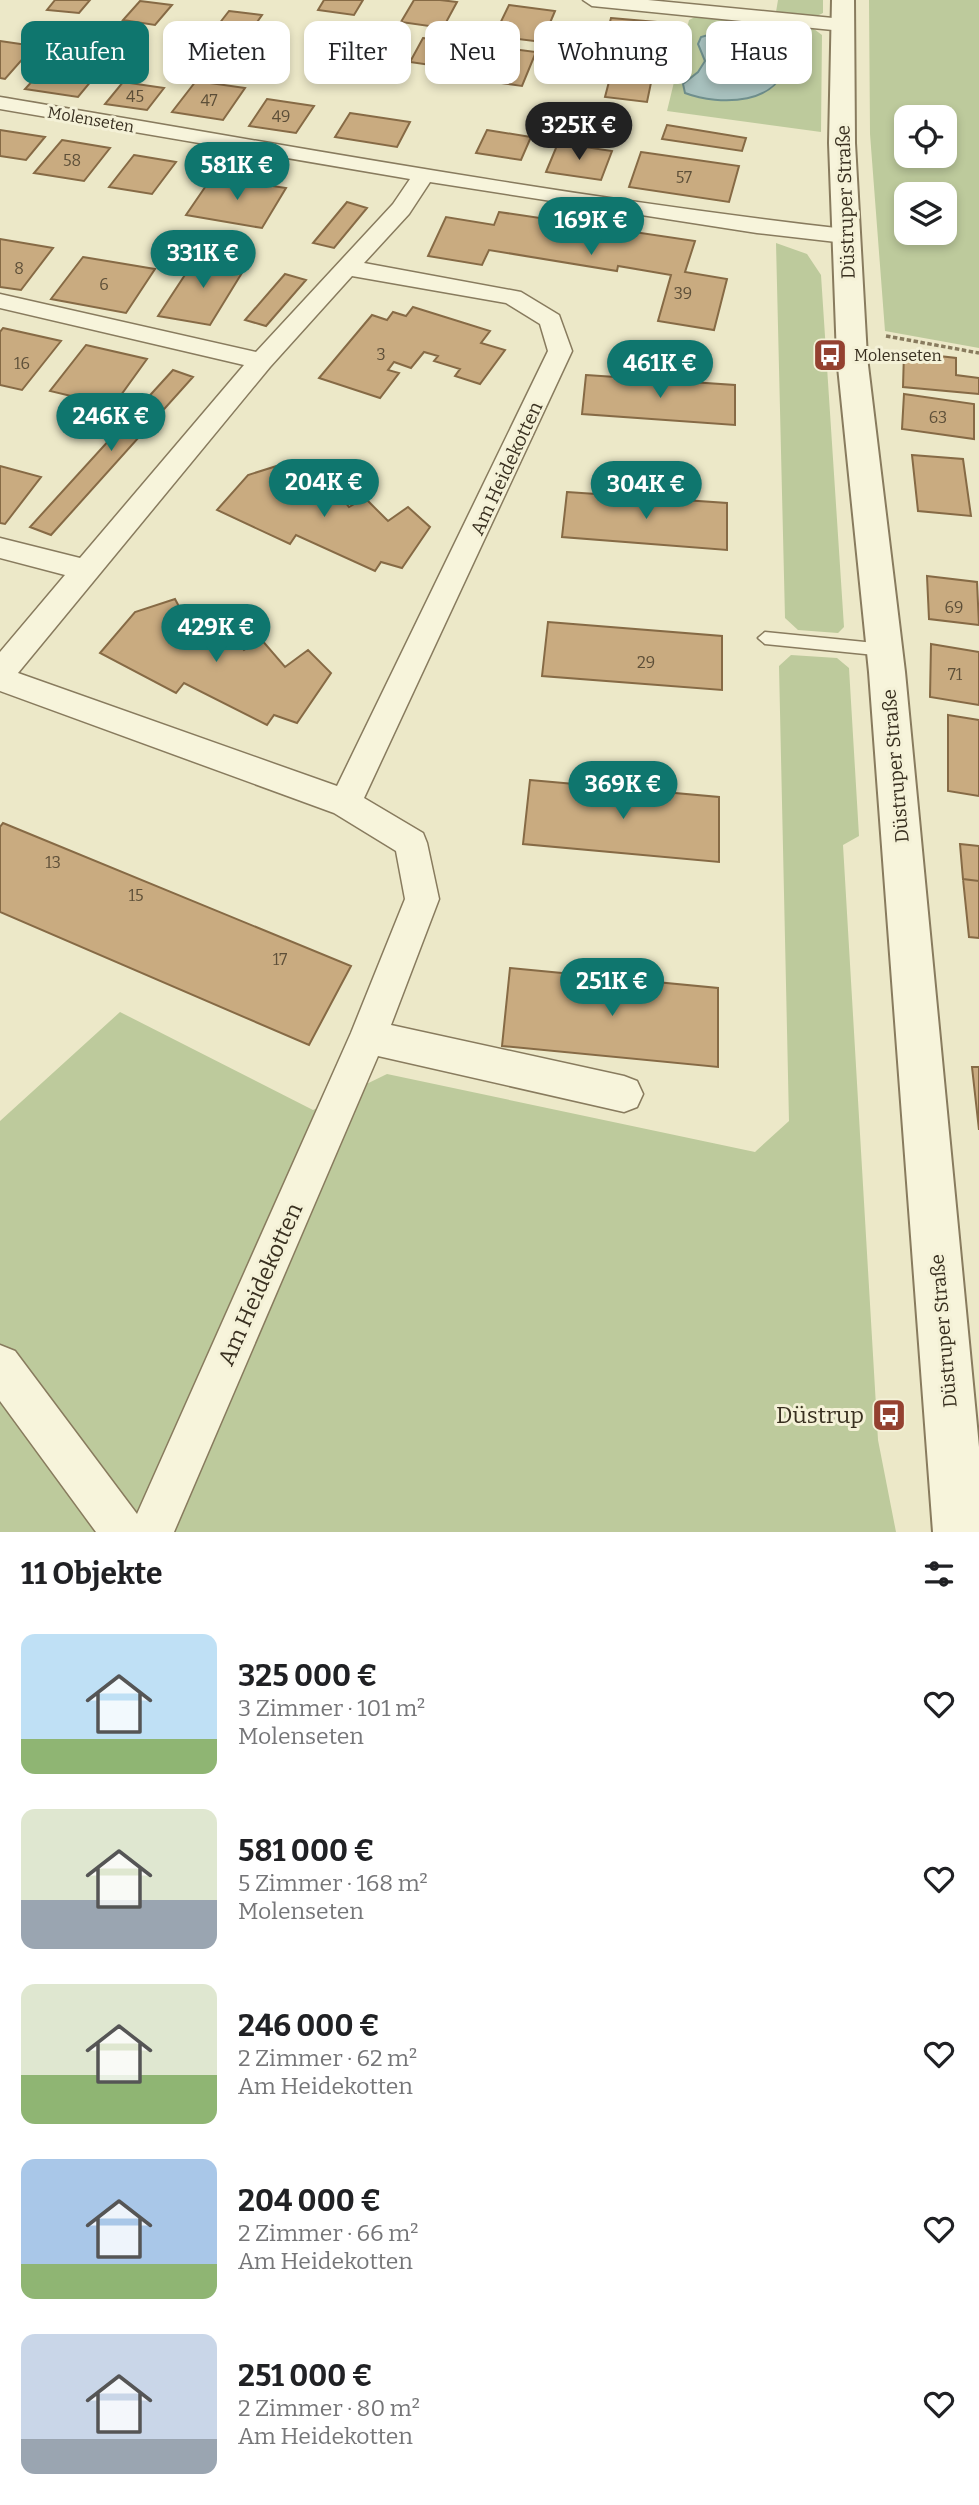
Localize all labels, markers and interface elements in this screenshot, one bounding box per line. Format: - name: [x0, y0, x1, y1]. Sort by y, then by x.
- chip: Kaufen: [21, 21, 149, 84]
- chip: Mieten: [163, 21, 290, 84]
- chip: Filter: [304, 21, 411, 84]
- chip: Neu: [425, 21, 520, 84]
- chip: Wohnung: [534, 21, 692, 84]
- chip: Haus: [706, 21, 812, 84]
- house number: 45: [126, 87, 144, 106]
- house number: 47: [200, 91, 218, 110]
- pin: 325K €: [522, 102, 636, 162]
- street label: Molenseten: [46, 103, 136, 136]
- map controls: [894, 105, 957, 245]
- button: locate: [894, 105, 957, 168]
- house number: 49: [272, 107, 290, 126]
- text: 325K €: [541, 111, 617, 139]
- street label: Düstruper Straße: [831, 125, 860, 279]
- pin: 581K €: [180, 142, 294, 202]
- house number: 58: [63, 151, 81, 170]
- text: 581K €: [200, 151, 274, 179]
- house number: 57: [676, 168, 692, 187]
- button: layers: [894, 182, 957, 245]
- pin: 169K €: [534, 198, 648, 257]
- text: 169K €: [554, 206, 628, 234]
- pin: 331K €: [146, 230, 260, 290]
- text: 331K €: [167, 239, 239, 267]
- house number: 8: [14, 259, 24, 278]
- house number: 6: [99, 275, 109, 294]
- house number: 39: [674, 284, 692, 303]
- bus stop icon: Molenseten: [811, 336, 849, 374]
- pin: 461K €: [603, 340, 717, 400]
- house number: 3: [376, 345, 386, 364]
- place label: Molenseten: [854, 346, 942, 365]
- text: 461K €: [623, 349, 697, 377]
- house number: 16: [14, 354, 30, 373]
- pin: 246K €: [54, 393, 168, 453]
- street label: Am Heidekotten: [465, 398, 547, 539]
- text: 246K €: [72, 402, 150, 430]
- house number: 63: [929, 408, 947, 427]
- pin: 204K €: [267, 460, 381, 519]
- pin: 304K €: [589, 462, 703, 521]
- text: 204K €: [285, 468, 363, 496]
- text: 304K €: [607, 470, 685, 498]
- house number: 69: [945, 598, 963, 617]
- pin: 429K €: [159, 604, 273, 664]
- text: 429K €: [177, 613, 255, 641]
- house number: 29: [637, 653, 655, 672]
- house number: 71: [948, 665, 963, 684]
- street label: Düstruper Straße: [877, 688, 914, 844]
- pin: 369K €: [566, 762, 680, 821]
- text: 369K €: [584, 770, 662, 798]
- house number: 13: [45, 853, 61, 872]
- house number: 15: [128, 886, 144, 905]
- house number: 17: [273, 950, 287, 969]
- pin: 251K €: [555, 958, 669, 1018]
- text: 251K €: [576, 967, 648, 995]
- street label: Am Heidekotten: [212, 1198, 309, 1370]
- street label: Düstruper Straße: [925, 1253, 962, 1409]
- bus stop icon: Düstrup: [870, 1396, 908, 1434]
- place label: Düstrup: [776, 1401, 864, 1429]
- icon: filters: [920, 1555, 958, 1593]
- text: 11 Objekte: [21, 1556, 162, 1592]
- text: 325 000 €: [238, 1658, 377, 1694]
- icon: home: [77, 1662, 161, 1746]
- icon: heart: [920, 1685, 958, 1723]
- text: 3 Zimmer · 101 m²: [238, 1694, 425, 1722]
- text: Molenseten: [238, 1722, 364, 1750]
- text: 581 000 €: [238, 1833, 374, 1869]
- icon: home: [77, 1837, 161, 1921]
- icon: heart: [920, 1860, 958, 1898]
- text: 5 Zimmer · 168 m²: [238, 1869, 428, 1897]
- text: Molenseten: [238, 1897, 364, 1925]
- text: 246 000 €: [238, 2008, 380, 2044]
- icon: home: [77, 2012, 161, 2096]
- icon: heart: [920, 2035, 958, 2073]
- text: 2 Zimmer · 62 m²: [238, 2044, 417, 2072]
- text: Am Heidekotten: [238, 2072, 413, 2100]
- text: 204 000 €: [238, 2183, 381, 2219]
- icon: home: [77, 2187, 161, 2271]
- icon: heart: [920, 2210, 958, 2248]
- text: 2 Zimmer · 66 m²: [238, 2219, 418, 2247]
- text: Am Heidekotten: [238, 2247, 413, 2275]
- text: 251 000 €: [238, 2358, 373, 2394]
- icon: home: [77, 2362, 161, 2446]
- icon: heart: [920, 2385, 958, 2423]
- text: 2 Zimmer · 80 m²: [238, 2394, 420, 2422]
- text: Am Heidekotten: [238, 2422, 413, 2450]

